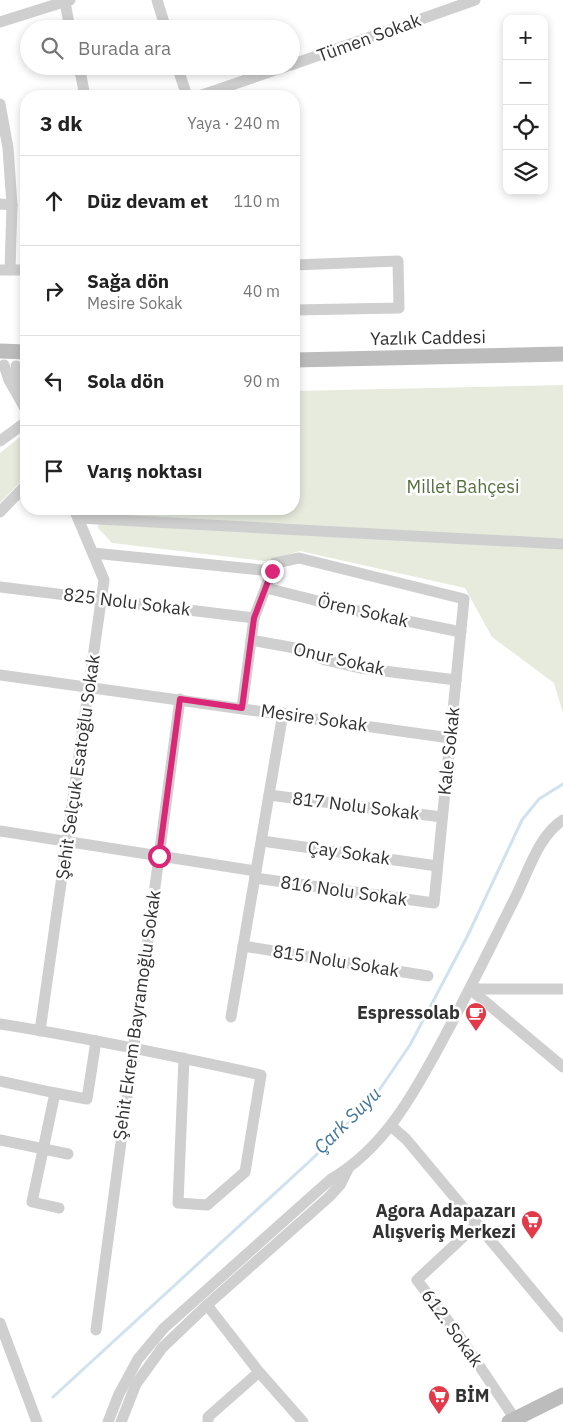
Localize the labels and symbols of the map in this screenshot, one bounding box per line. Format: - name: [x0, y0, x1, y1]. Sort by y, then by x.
- street label: Tümen Sokak: [314, 8, 424, 67]
- street label: Yazlık Caddesi: [370, 325, 486, 350]
- park label: Millet Bahçesi: [407, 475, 519, 498]
- route end: [261, 560, 284, 583]
- street label: 825 Nolu Sokak: [62, 582, 192, 621]
- street label: Ören Sokak: [315, 589, 411, 632]
- street label: Onur Sokak: [291, 637, 388, 680]
- street label: Şehit Selçuk Esatoğlu Sokak: [50, 652, 105, 881]
- street label: Mesire Sokak: [259, 699, 369, 736]
- street label: Kale Sokak: [432, 705, 465, 796]
- street label: 817 Nolu Sokak: [291, 786, 421, 825]
- street label: Çay Sokak: [306, 835, 392, 870]
- route start: [148, 845, 171, 868]
- street label: 816 Nolu Sokak: [279, 870, 409, 911]
- street label: Şehit Ekrem Bayramoğlu Sokak: [108, 888, 166, 1141]
- street label: 815 Nolu Sokak: [271, 939, 402, 982]
- place label: Espressolab: [357, 1001, 460, 1024]
- cafe icon: Espressolab: [464, 1001, 488, 1032]
- water label: Çark Suyu: [308, 1081, 386, 1159]
- place label: Agora Adapazarı Alışveriş Merkezi: [372, 1199, 516, 1243]
- supermarket icon: Agora Adapazarı Alışveriş Merkezi: [520, 1209, 544, 1240]
- street label: 612. Sokak: [416, 1284, 489, 1372]
- supermarket icon: BİM: [427, 1384, 451, 1415]
- place label: BİM: [455, 1384, 490, 1407]

